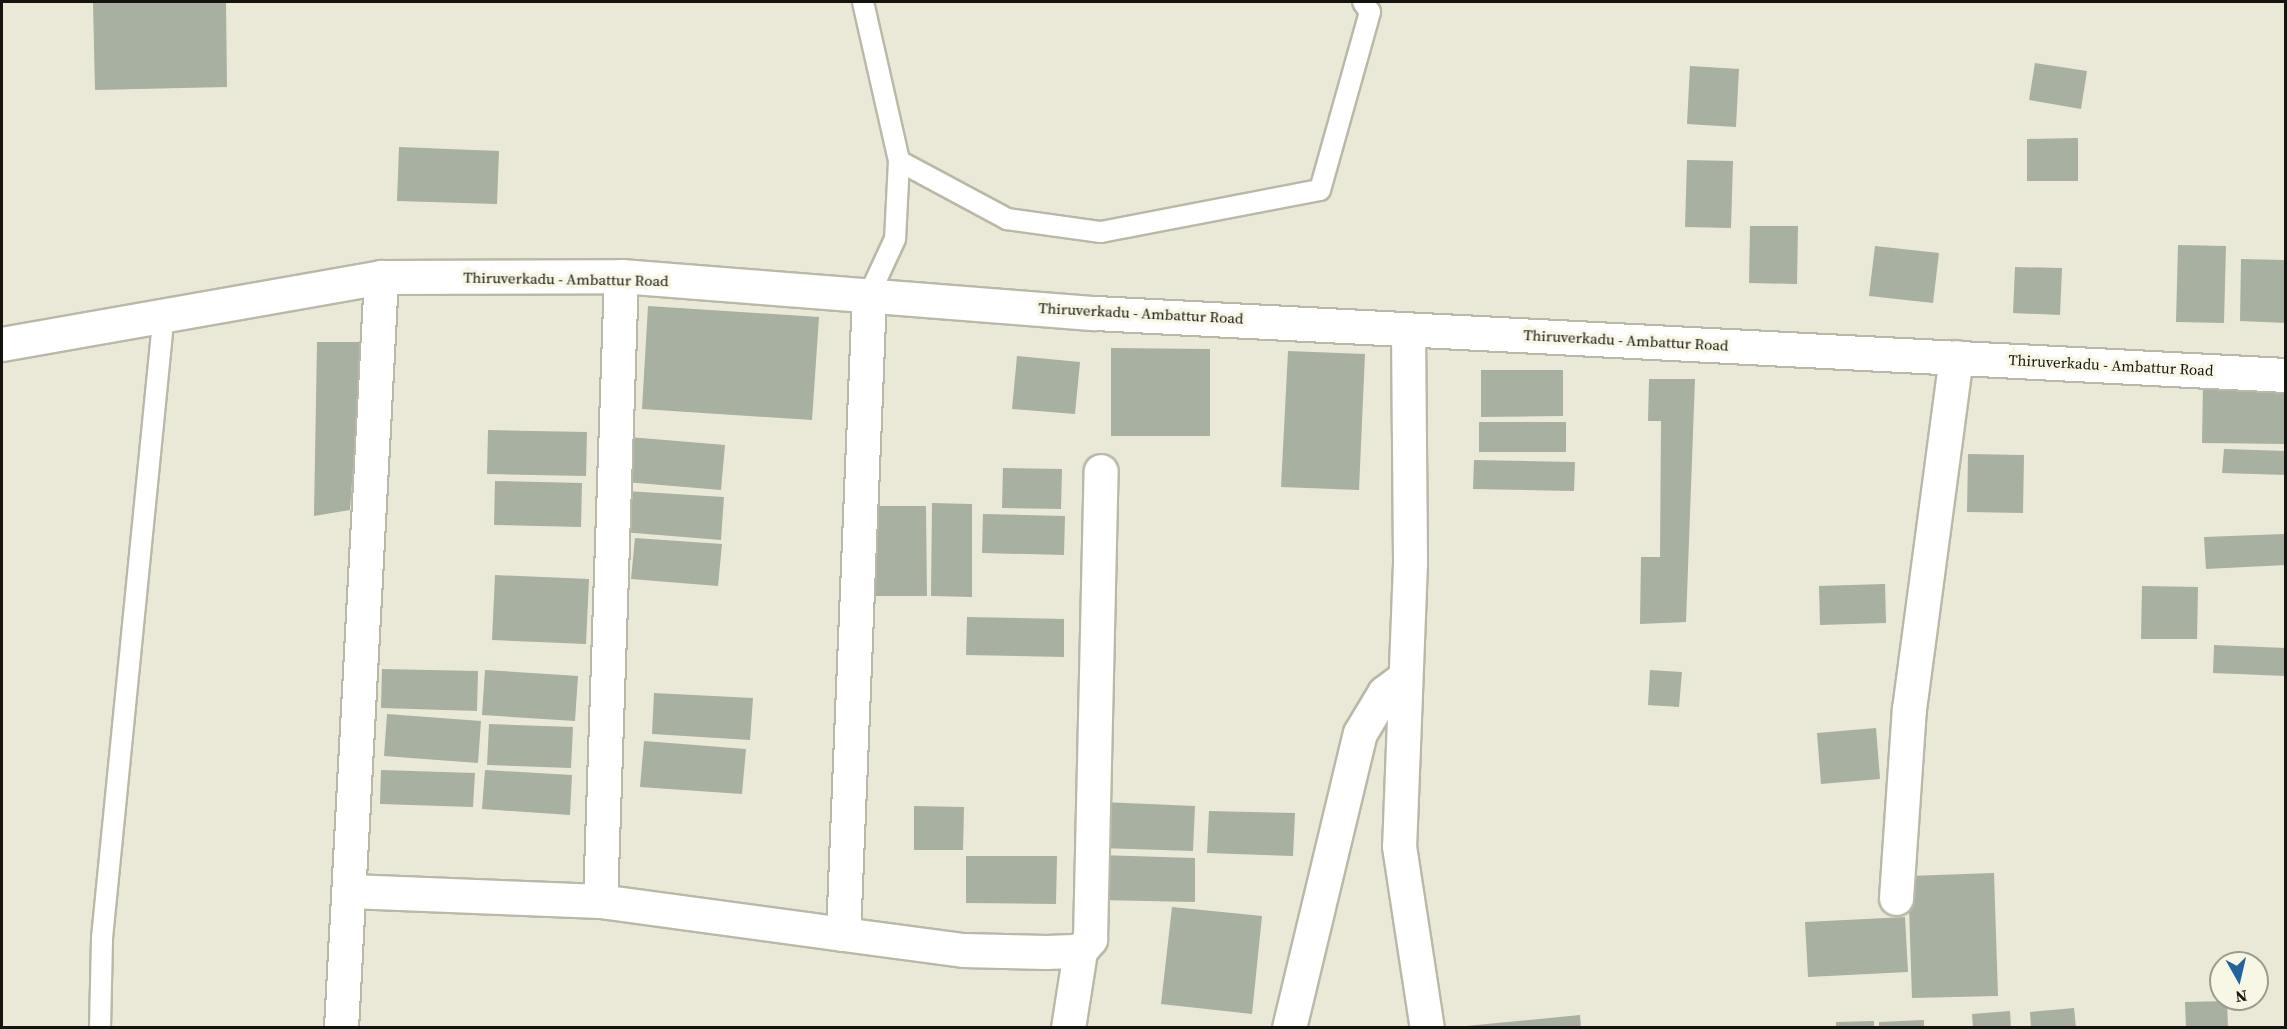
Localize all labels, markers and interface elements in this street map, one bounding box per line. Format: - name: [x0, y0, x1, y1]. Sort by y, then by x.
- street label: Thiruverkadu - Ambattur Road: [463, 268, 669, 290]
- street label: Thiruverkadu - Ambattur Road: [1038, 299, 1244, 327]
- street label: Thiruverkadu - Ambattur Road: [1523, 326, 1729, 354]
- street label: Thiruverkadu - Ambattur Road: [2008, 351, 2214, 379]
- north arrow: [2209, 951, 2269, 1011]
- text: N: [2234, 985, 2249, 1009]

